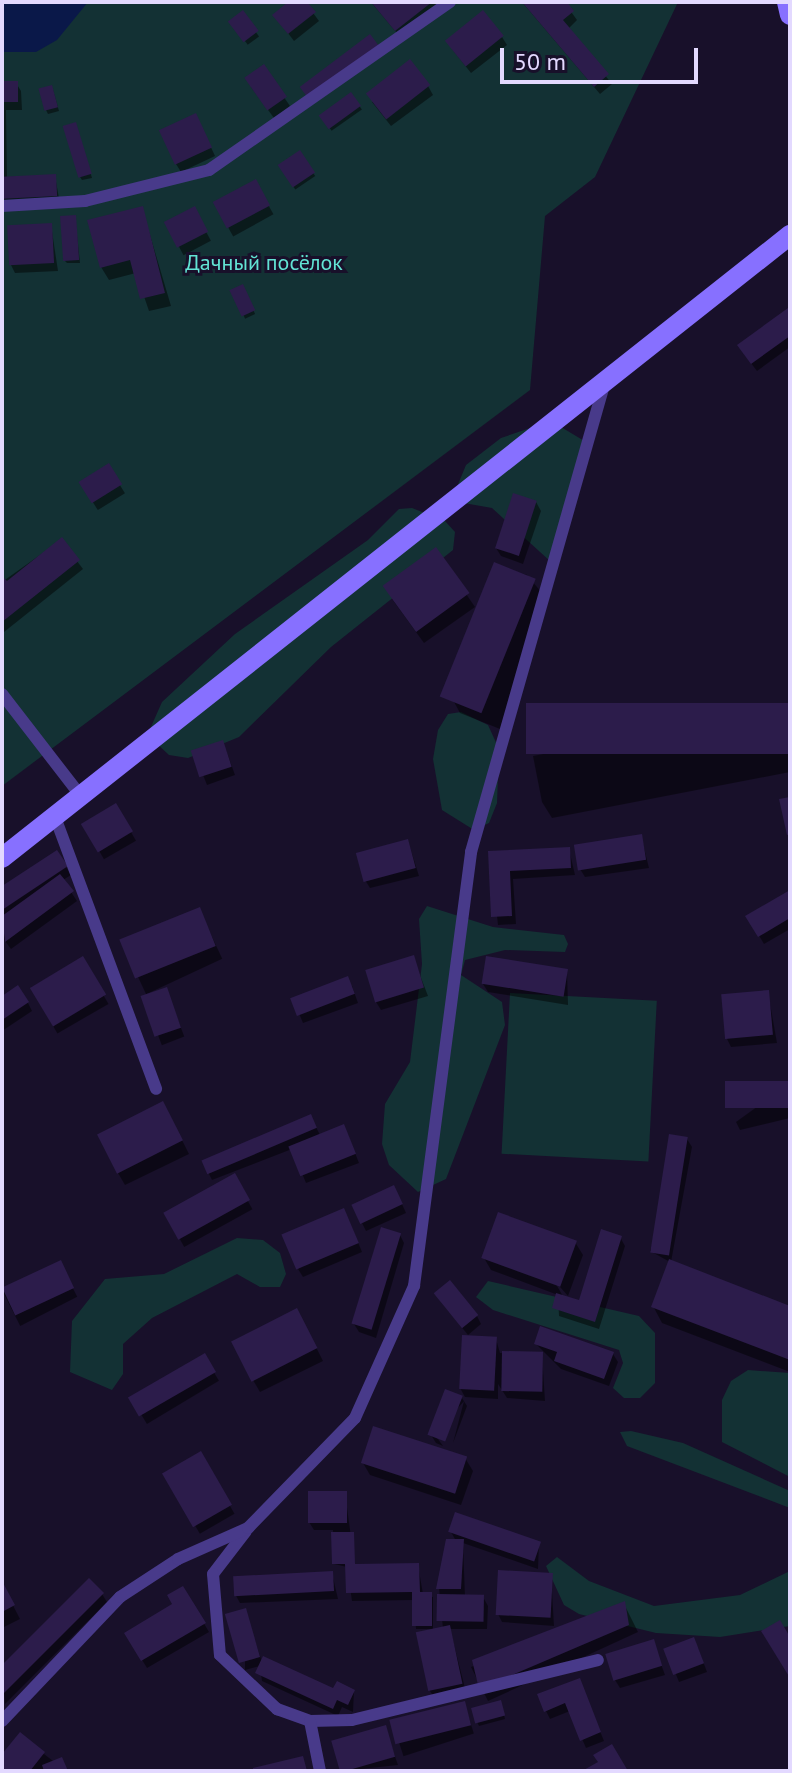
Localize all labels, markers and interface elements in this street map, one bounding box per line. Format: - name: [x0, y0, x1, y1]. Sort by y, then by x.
- scale bar: [504, 32, 702, 82]
- text: 50 m: [514, 46, 566, 77]
- park label: Дачный посёлок: [185, 250, 343, 276]

